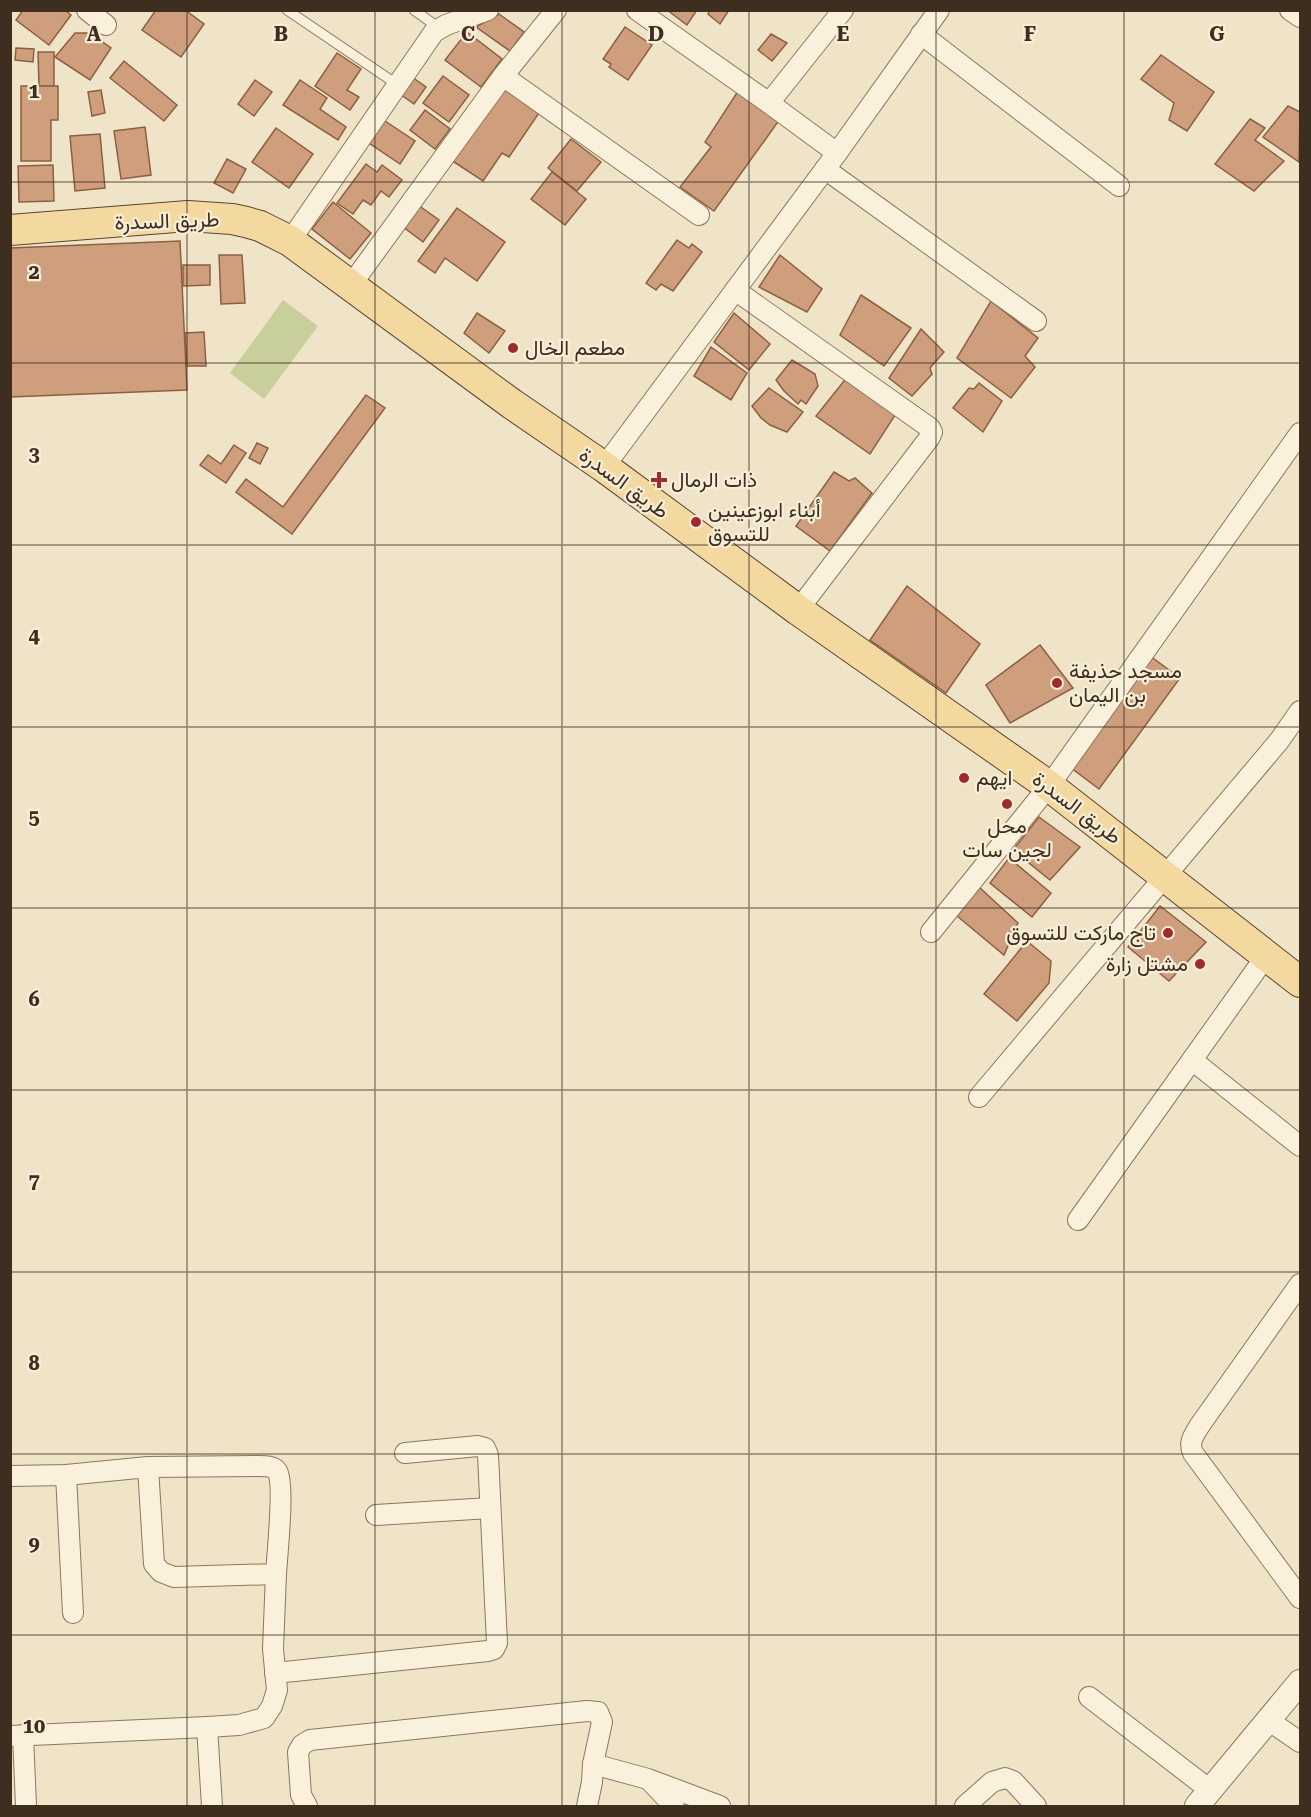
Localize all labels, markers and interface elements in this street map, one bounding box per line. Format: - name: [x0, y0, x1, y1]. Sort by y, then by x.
- text: A: [87, 22, 102, 46]
- text: B: [274, 22, 288, 46]
- text: C: [461, 22, 475, 46]
- text: D: [648, 22, 664, 46]
- text: E: [837, 22, 850, 46]
- text: F: [1024, 22, 1036, 46]
- text: G: [1209, 22, 1225, 46]
- text: 1: [28, 79, 40, 103]
- street label: طريق السدرة: [114, 207, 220, 236]
- text: 2: [28, 260, 40, 284]
- place label: مطعم الخال: [525, 336, 625, 362]
- marker: مطعم الخال: [506, 341, 520, 355]
- text: 3: [28, 442, 40, 466]
- street label: طريق السدرة: [574, 442, 674, 524]
- place label: ذات الرمال: [671, 468, 757, 493]
- marker: ذات الرمال: [652, 473, 666, 487]
- place label: أبناء ابوزعينين للتسوق: [708, 498, 821, 547]
- marker: أبناء ابوزعينين للتسوق: [689, 515, 703, 529]
- text: 4: [28, 624, 40, 648]
- place label: مسجد حذيفة بن اليمان: [1069, 659, 1182, 707]
- marker: مسجد حذيفة بن اليمان: [1050, 676, 1064, 690]
- place label: ايهم: [976, 766, 1012, 792]
- street label: طريق السدرة: [1027, 767, 1126, 850]
- marker: ايهم: [957, 771, 971, 785]
- marker: محل لجين سات: [1000, 797, 1014, 811]
- text: 5: [28, 805, 40, 829]
- place label: محل لجين سات: [962, 814, 1052, 862]
- place label: تاج ماركت للتسوق: [1006, 921, 1156, 947]
- marker: تاج ماركت للتسوق: [1161, 926, 1175, 940]
- place label: مشتل زارة: [1106, 952, 1188, 977]
- marker: مشتل زارة: [1193, 957, 1207, 971]
- text: 6: [28, 987, 40, 1011]
- text: 7: [28, 1169, 40, 1193]
- text: 8: [28, 1351, 40, 1375]
- text: 9: [28, 1532, 40, 1556]
- text: 10: [23, 1714, 45, 1738]

